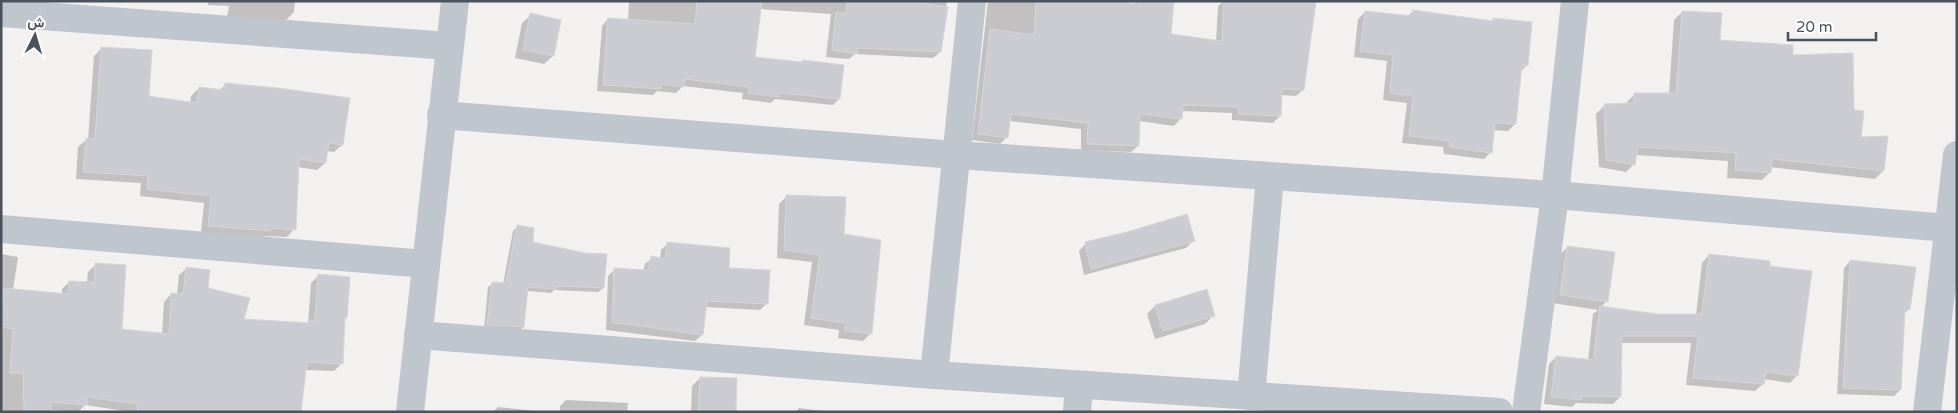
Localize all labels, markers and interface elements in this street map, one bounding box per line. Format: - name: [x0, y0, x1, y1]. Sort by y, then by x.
- north arrow: [10, 10, 60, 60]
- scale bar: [1788, 10, 1876, 42]
- text: ش: [27, 13, 45, 32]
- text: 20 m: [1796, 18, 1833, 36]

